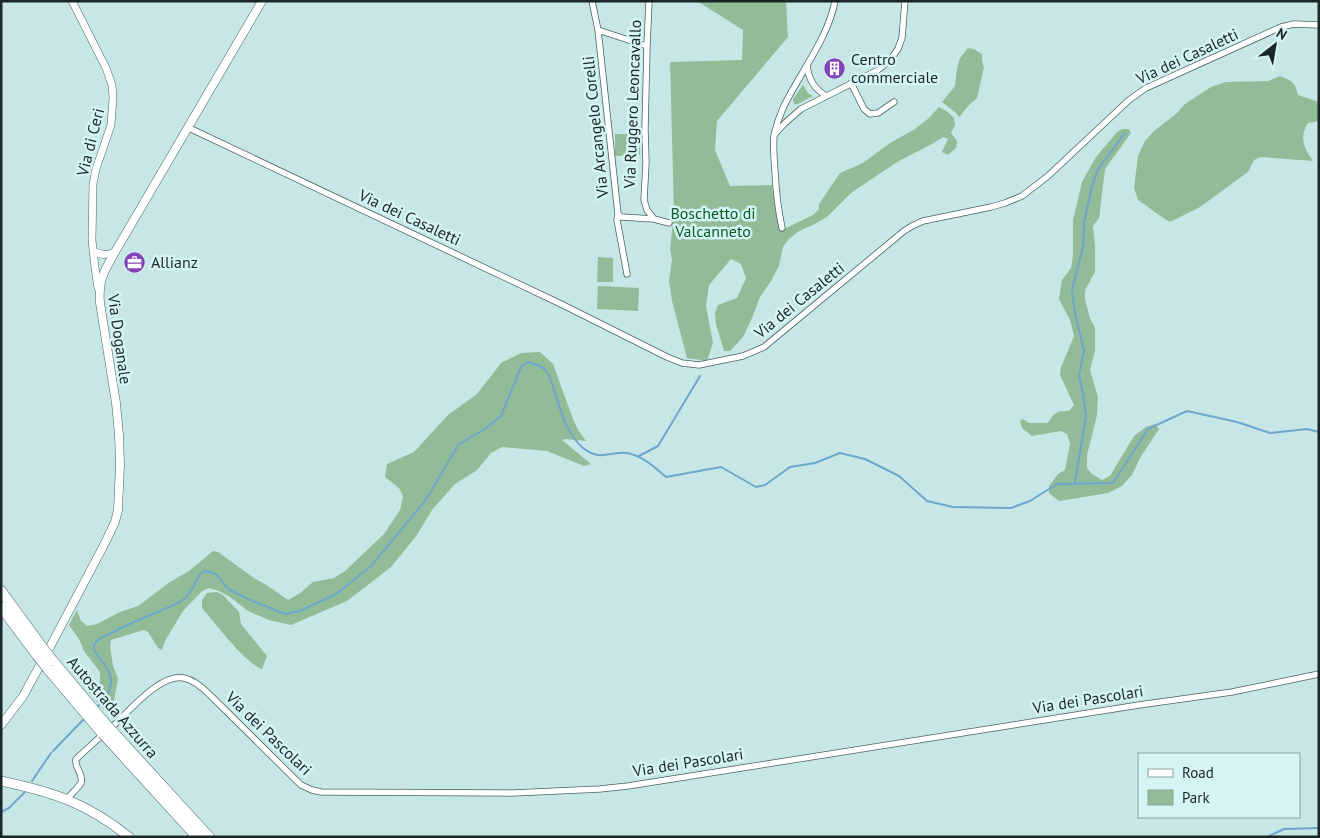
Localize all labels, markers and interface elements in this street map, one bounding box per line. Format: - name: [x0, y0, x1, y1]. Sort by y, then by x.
- street label: Via Ruggero Leoncavallo: [619, 19, 645, 190]
- north arrow: [1250, 20, 1300, 70]
- street label: Via dei Casaletti: [1132, 24, 1241, 89]
- text: N: [1273, 24, 1290, 44]
- place label: Centro commerciale: [851, 49, 938, 87]
- street label: Via Arcangelo Corelli: [578, 55, 612, 200]
- building icon: Centro commerciale: [823, 56, 847, 80]
- street label: Via di Ceri: [72, 106, 108, 179]
- street label: Via dei Casaletti: [355, 184, 464, 249]
- park label: Boschetto di Valcanneto: [670, 203, 756, 241]
- office icon: Allianz: [123, 250, 147, 274]
- place label: Allianz: [151, 252, 198, 272]
- street label: Via dei Casaletti: [749, 258, 848, 343]
- street label: Via Doganale: [104, 292, 136, 385]
- street label: Autostrada Azzurra: [63, 652, 163, 762]
- street label: Via dei Pascolari: [1030, 680, 1145, 718]
- street label: Via dei Pascolari: [221, 686, 316, 779]
- street label: Via dei Pascolari: [630, 743, 745, 781]
- legend: [1138, 753, 1300, 818]
- text: Road: [1182, 763, 1214, 782]
- text: Park: [1182, 788, 1210, 807]

